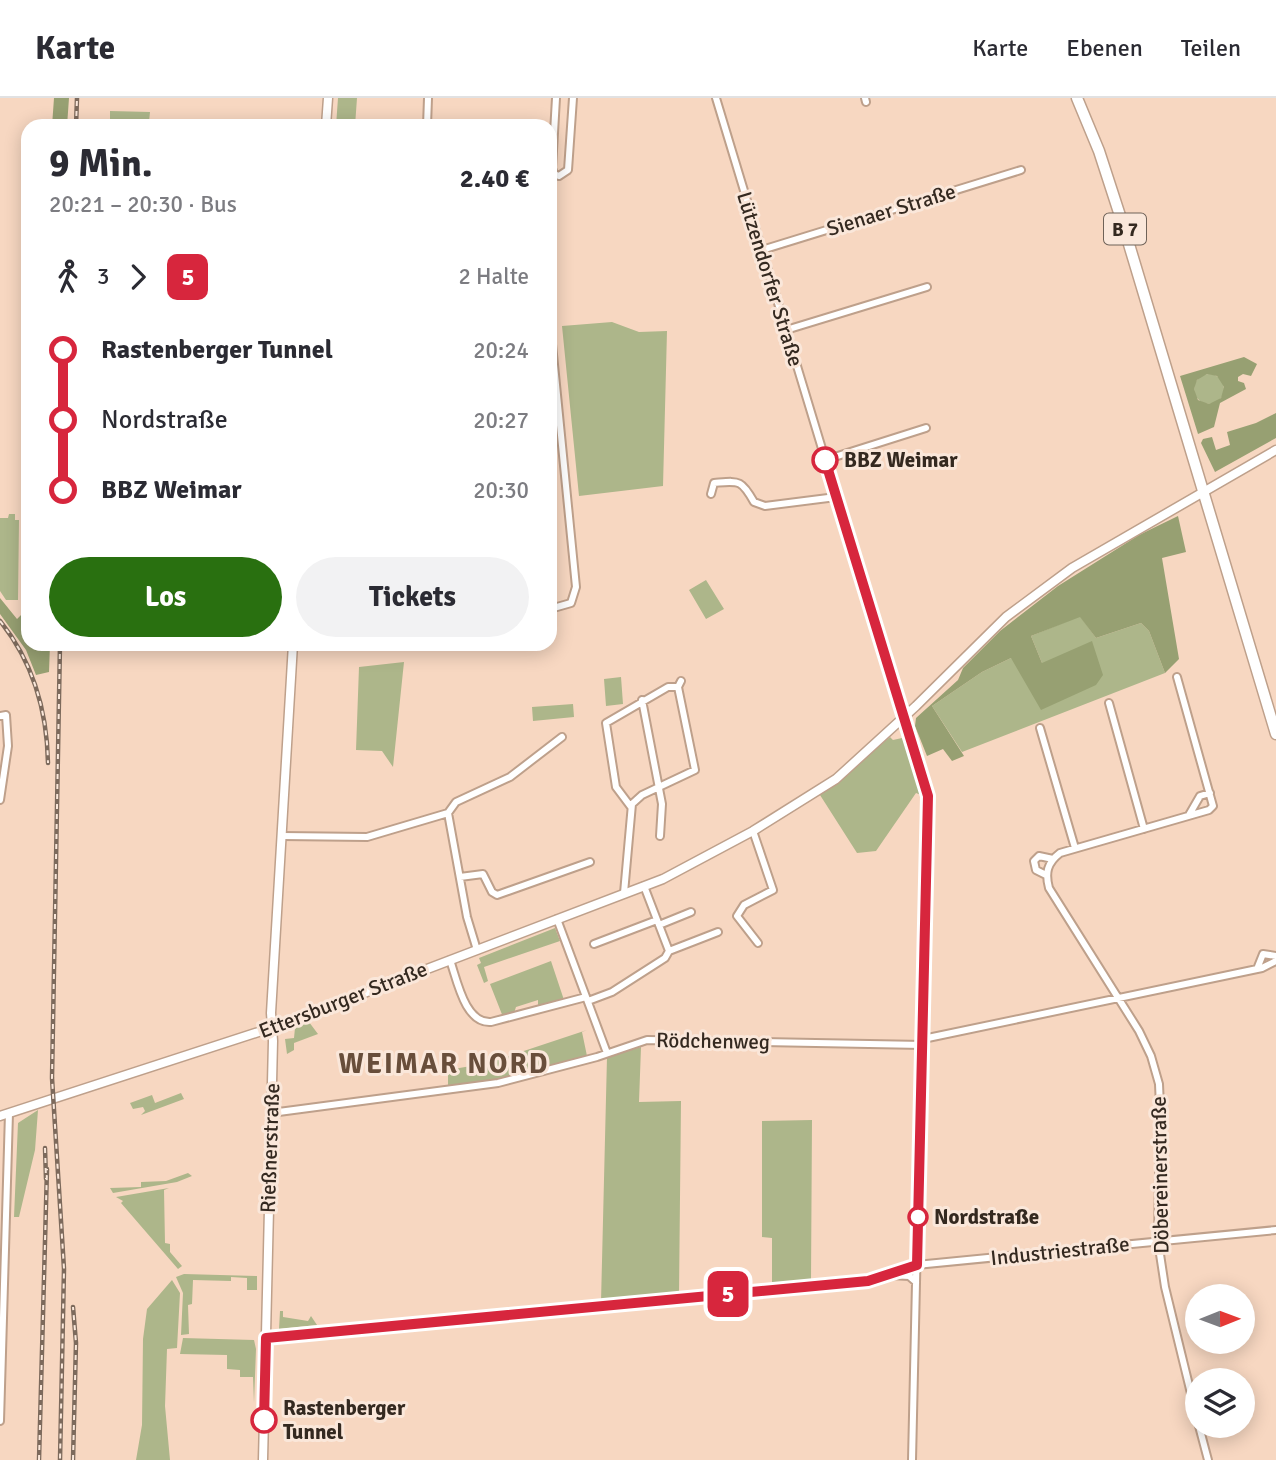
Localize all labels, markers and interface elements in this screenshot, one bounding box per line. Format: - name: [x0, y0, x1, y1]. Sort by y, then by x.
- text: Karte: [35, 28, 115, 69]
- text: Karte: [972, 33, 1028, 63]
- text: Ebenen: [1066, 33, 1143, 63]
- text: Teilen: [1181, 33, 1241, 63]
- text: 9 Min.: [49, 140, 153, 187]
- text: 2.40 €: [460, 163, 529, 195]
- street label: Sienaer Straße: [823, 178, 959, 242]
- street label: Lützendorfer Straße: [731, 188, 809, 370]
- text: 20:21 – 20:30 · Bus: [49, 190, 237, 219]
- road number: B 7: [1104, 214, 1146, 244]
- icon: walk: [49, 258, 87, 296]
- icon: forward: [119, 258, 157, 296]
- text: 3: [97, 262, 109, 291]
- text: 5: [181, 262, 194, 292]
- text: 2 Halte: [459, 262, 529, 291]
- text: Rastenberger Tunnel: [101, 334, 333, 366]
- text: 20:24: [473, 336, 529, 365]
- text: Nordstraße: [101, 404, 228, 436]
- text: 20:27: [473, 406, 529, 435]
- marker: BBZ Weimar: [812, 447, 838, 473]
- place label: BBZ Weimar: [844, 447, 958, 473]
- text: BBZ Weimar: [101, 474, 242, 506]
- text: 20:30: [473, 476, 529, 505]
- button: Los: [49, 557, 282, 637]
- button: Tickets: [296, 557, 529, 637]
- street label: Ettersburger Straße: [255, 956, 431, 1044]
- street label: Rödchenweg: [656, 1027, 770, 1055]
- district label: WEIMAR NORD: [339, 1047, 549, 1081]
- street label: Rießnerstraße: [255, 1083, 285, 1213]
- street label: Döbereinerstraße: [1146, 1096, 1174, 1254]
- place label: Nordstraße: [934, 1204, 1039, 1230]
- marker: Nordstraße: [908, 1207, 928, 1227]
- street label: Industriestraße: [989, 1231, 1131, 1271]
- line badge: 5: [705, 1271, 751, 1317]
- text: 5: [722, 1279, 734, 1309]
- north arrow: [1185, 1284, 1255, 1354]
- map controls: [1185, 1284, 1255, 1438]
- button: layers: [1185, 1368, 1255, 1438]
- place label: Rastenberger Tunnel: [283, 1395, 406, 1445]
- marker: Rastenberger Tunnel: [251, 1407, 277, 1433]

